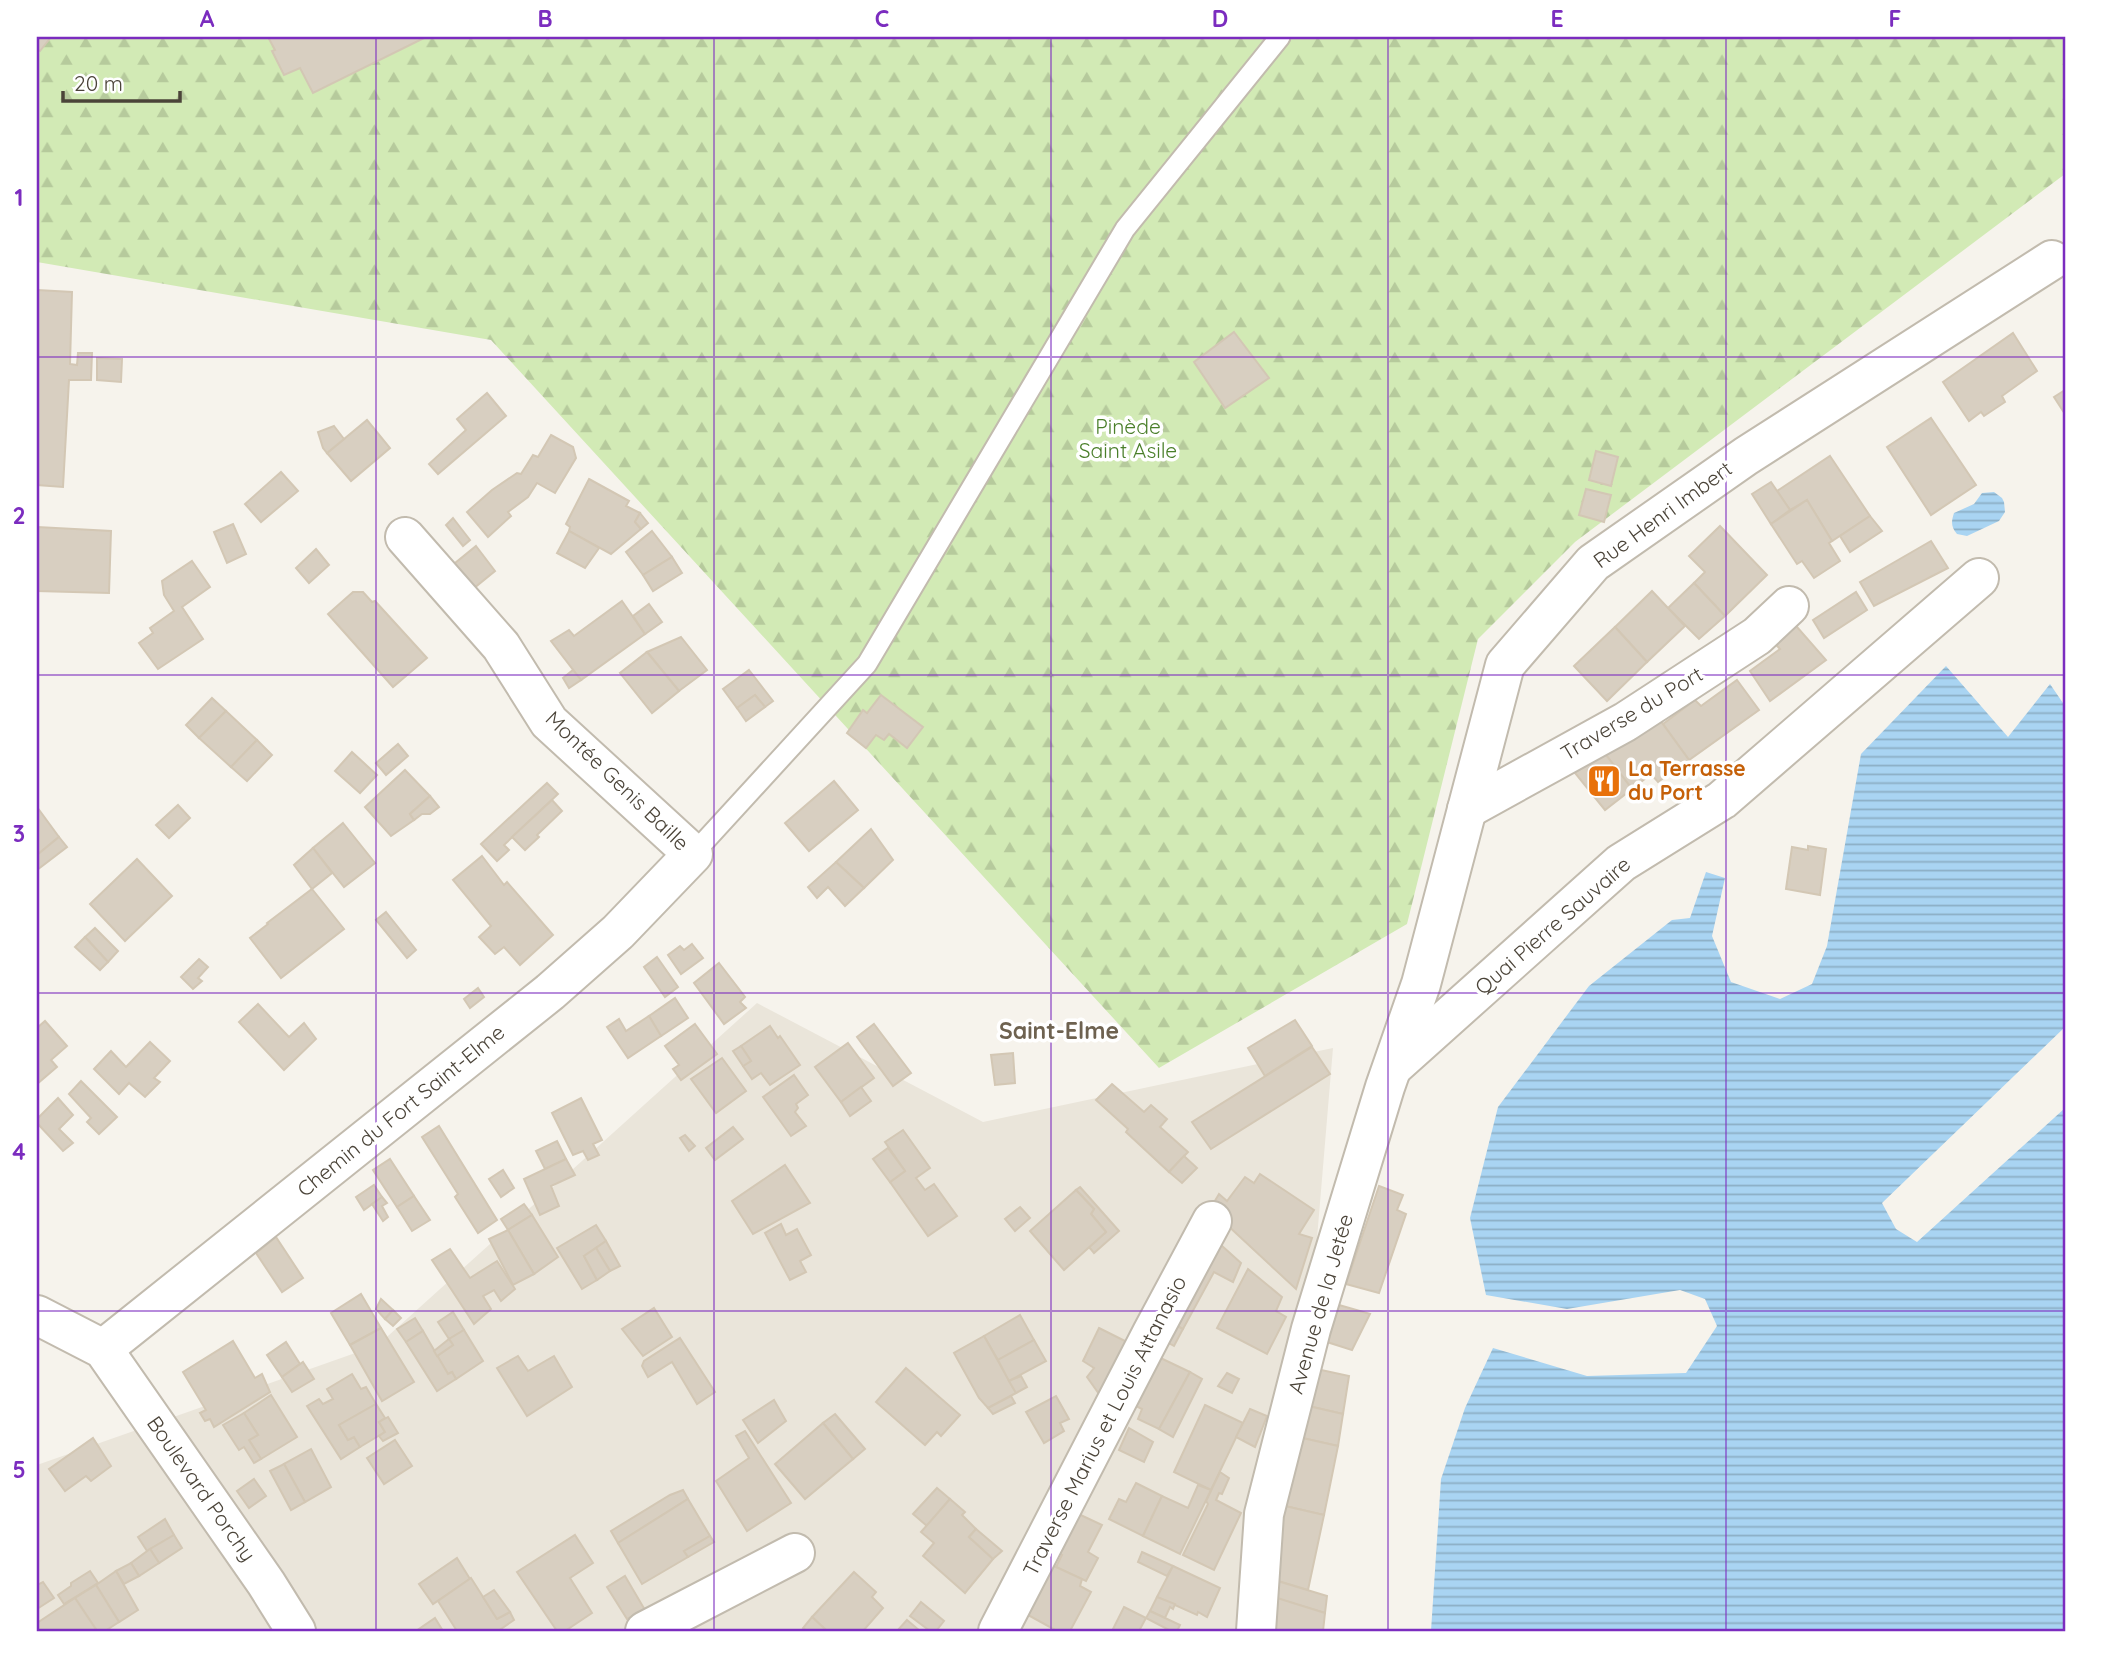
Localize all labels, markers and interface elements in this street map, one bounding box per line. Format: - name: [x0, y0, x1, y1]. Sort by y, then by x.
- text: A: [200, 4, 215, 33]
- text: B: [537, 4, 553, 33]
- text: C: [875, 4, 889, 33]
- text: D: [1212, 4, 1228, 33]
- text: E: [1550, 4, 1564, 33]
- text: F: [1889, 4, 1901, 33]
- scale bar: [63, 60, 180, 104]
- text: 20 m: [74, 70, 123, 96]
- text: 1: [15, 183, 23, 212]
- park label: Pinède Saint Asile: [1079, 413, 1177, 463]
- street label: Rue Henri Imbert: [1588, 455, 1737, 573]
- text: 2: [12, 501, 26, 530]
- street label: Traverse du Port: [1556, 661, 1707, 766]
- street label: Montée Genis Baille: [540, 705, 695, 855]
- place label: La Terrasse du Port: [1628, 755, 1746, 805]
- restaurant icon: La Terrasse du Port: [1585, 762, 1623, 800]
- text: 3: [13, 819, 25, 848]
- street label: Quai Pierre Sauvaire: [1469, 851, 1635, 1000]
- district label: Saint-Elme: [999, 1016, 1119, 1045]
- street label: Chemin du Fort Saint-Elme: [291, 1019, 509, 1202]
- text: 4: [12, 1137, 26, 1166]
- street label: Avenue de la Jetée: [1282, 1211, 1358, 1397]
- street label: Traverse Marius et Louis Attanasio: [1017, 1271, 1191, 1580]
- street label: Boulevard Porchy: [142, 1411, 262, 1566]
- text: 5: [12, 1455, 26, 1484]

